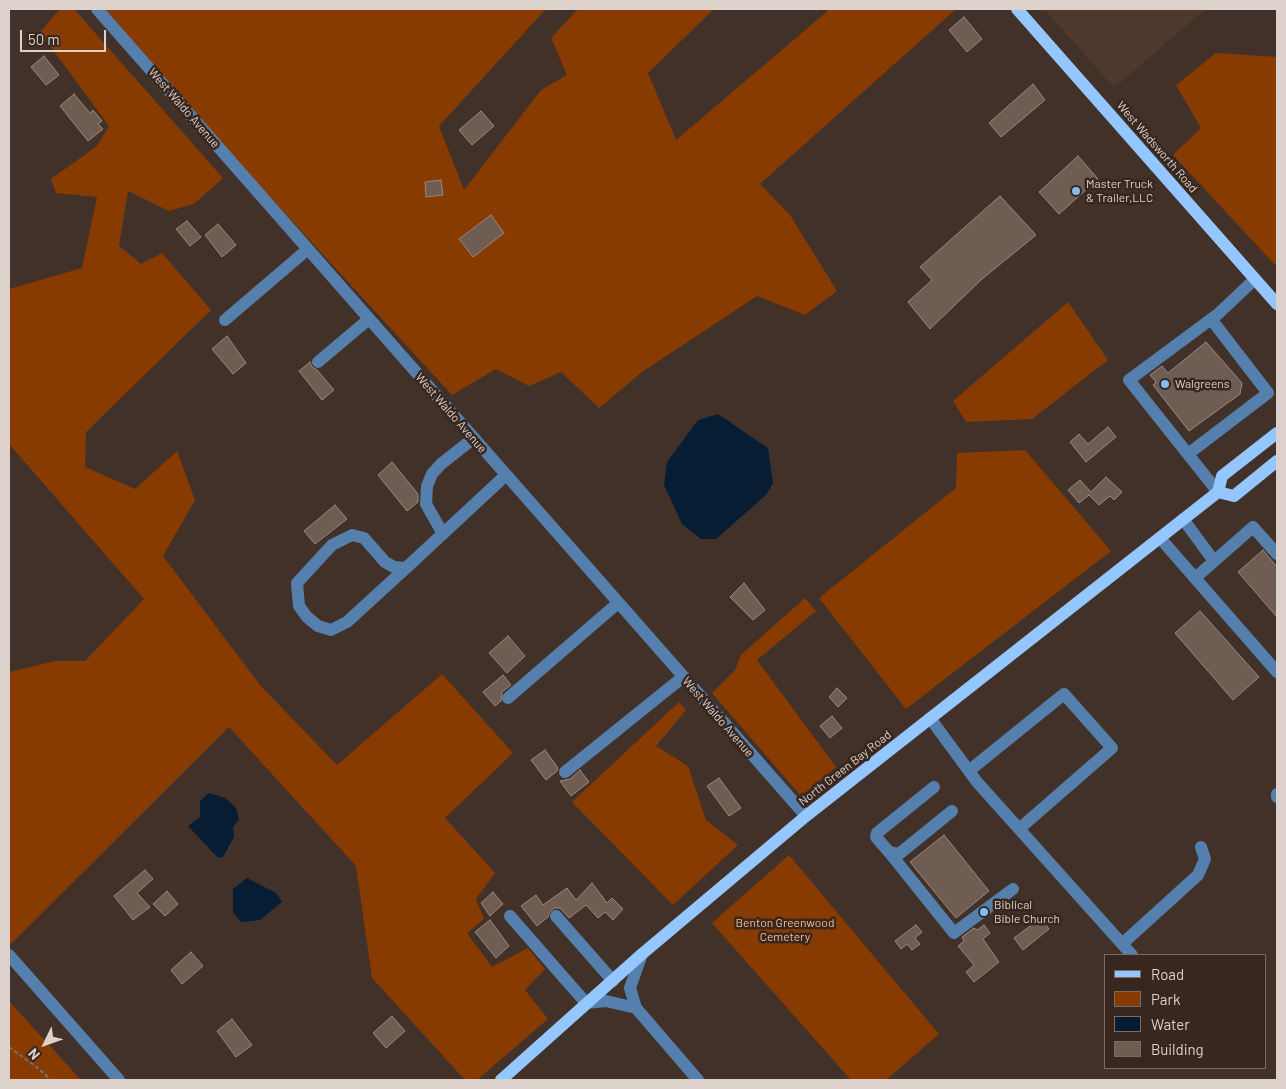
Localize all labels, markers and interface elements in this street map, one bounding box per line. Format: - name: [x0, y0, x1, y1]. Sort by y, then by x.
- scale bar: [22, 20, 109, 52]
- text: 50 m: [28, 30, 60, 48]
- street label: West Waldo Avenue: [145, 65, 223, 151]
- street label: West Wadsworth Road: [1113, 98, 1201, 196]
- place label: Master Truck & Trailer,LLC: [1086, 177, 1153, 205]
- marker: Master Truck & Trailer,LLC: [1070, 185, 1082, 197]
- street label: West Waldo Avenue: [412, 370, 490, 456]
- place label: Walgreens: [1175, 377, 1230, 391]
- marker: Walgreens: [1159, 378, 1171, 390]
- street label: West Waldo Avenue: [679, 674, 757, 760]
- street label: North Green Bay Road: [796, 727, 894, 809]
- place label: Biblical Bible Church: [994, 898, 1060, 926]
- marker: Biblical Bible Church: [978, 906, 990, 918]
- park label: Benton Greenwood Cemetery: [736, 916, 834, 944]
- legend: [1104, 954, 1266, 1069]
- text: Road: [1151, 965, 1184, 983]
- text: Park: [1151, 990, 1180, 1008]
- text: Water: [1151, 1015, 1190, 1033]
- north arrow: [20, 1019, 70, 1069]
- text: Building: [1151, 1040, 1204, 1058]
- text: N: [24, 1045, 43, 1064]

